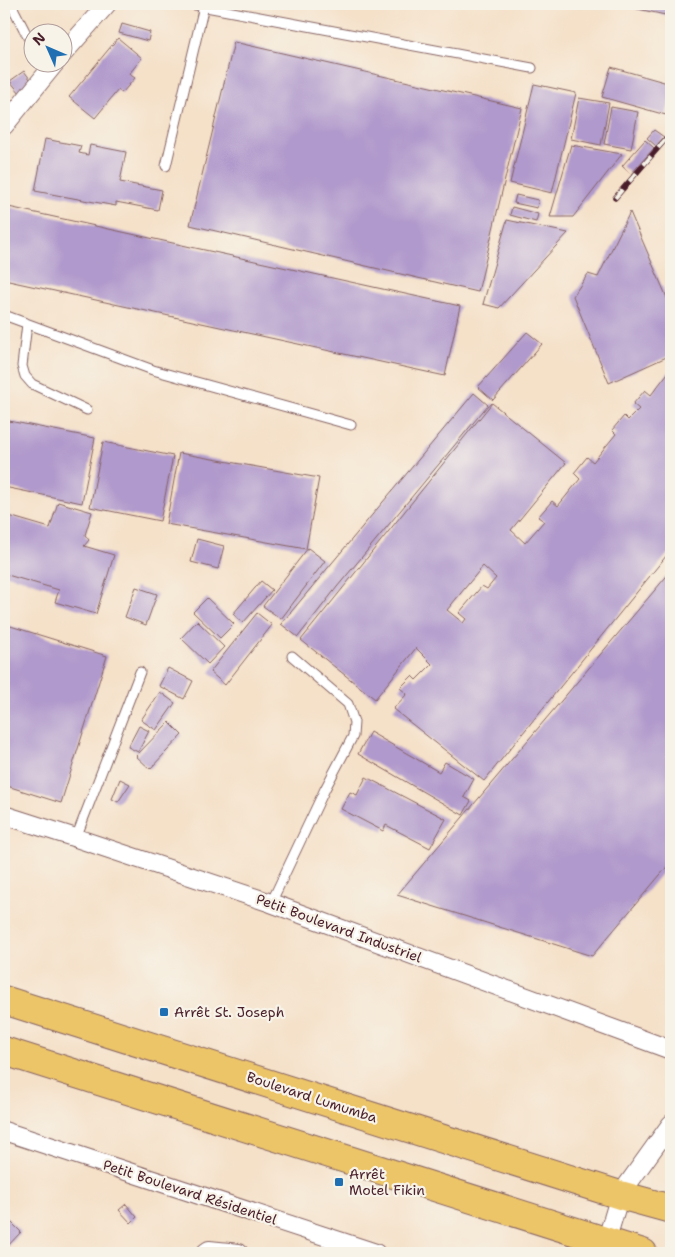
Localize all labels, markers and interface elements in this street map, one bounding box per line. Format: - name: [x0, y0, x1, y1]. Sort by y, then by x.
- north arrow: [22, 22, 72, 72]
- text: N: [29, 29, 49, 49]
- street label: Petit Boulevard Industriel: [254, 890, 425, 967]
- place label: Arrêt St. Joseph: [174, 1003, 284, 1021]
- marker: Arrêt St. Joseph: [158, 1006, 170, 1018]
- street label: Boulevard Lumumba: [244, 1067, 380, 1127]
- street label: Petit Boulevard Résidentiel: [101, 1155, 280, 1229]
- place label: Arrêt Motel Fikin: [349, 1165, 425, 1199]
- marker: Arrêt Motel Fikin: [333, 1176, 345, 1188]

